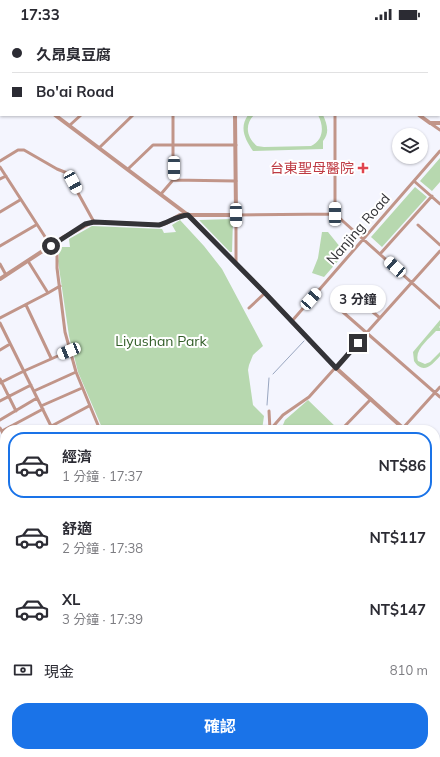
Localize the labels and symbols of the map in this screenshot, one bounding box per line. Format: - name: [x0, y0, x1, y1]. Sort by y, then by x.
- car: [168, 156, 180, 180]
- place label: 台東聖母醫院: [270, 159, 354, 177]
- marker: 台東聖母醫院: [357, 162, 369, 174]
- car: [62, 169, 84, 195]
- street label: Nanjing Road: [322, 190, 394, 268]
- car: [329, 202, 341, 226]
- car: [230, 203, 242, 227]
- route start: [42, 237, 60, 255]
- car: [382, 255, 408, 279]
- callout: 3 分鐘: [330, 285, 386, 313]
- car: [299, 286, 323, 312]
- park label: Liyushan Park: [115, 332, 207, 350]
- route end: [349, 334, 367, 352]
- car: [56, 341, 82, 361]

